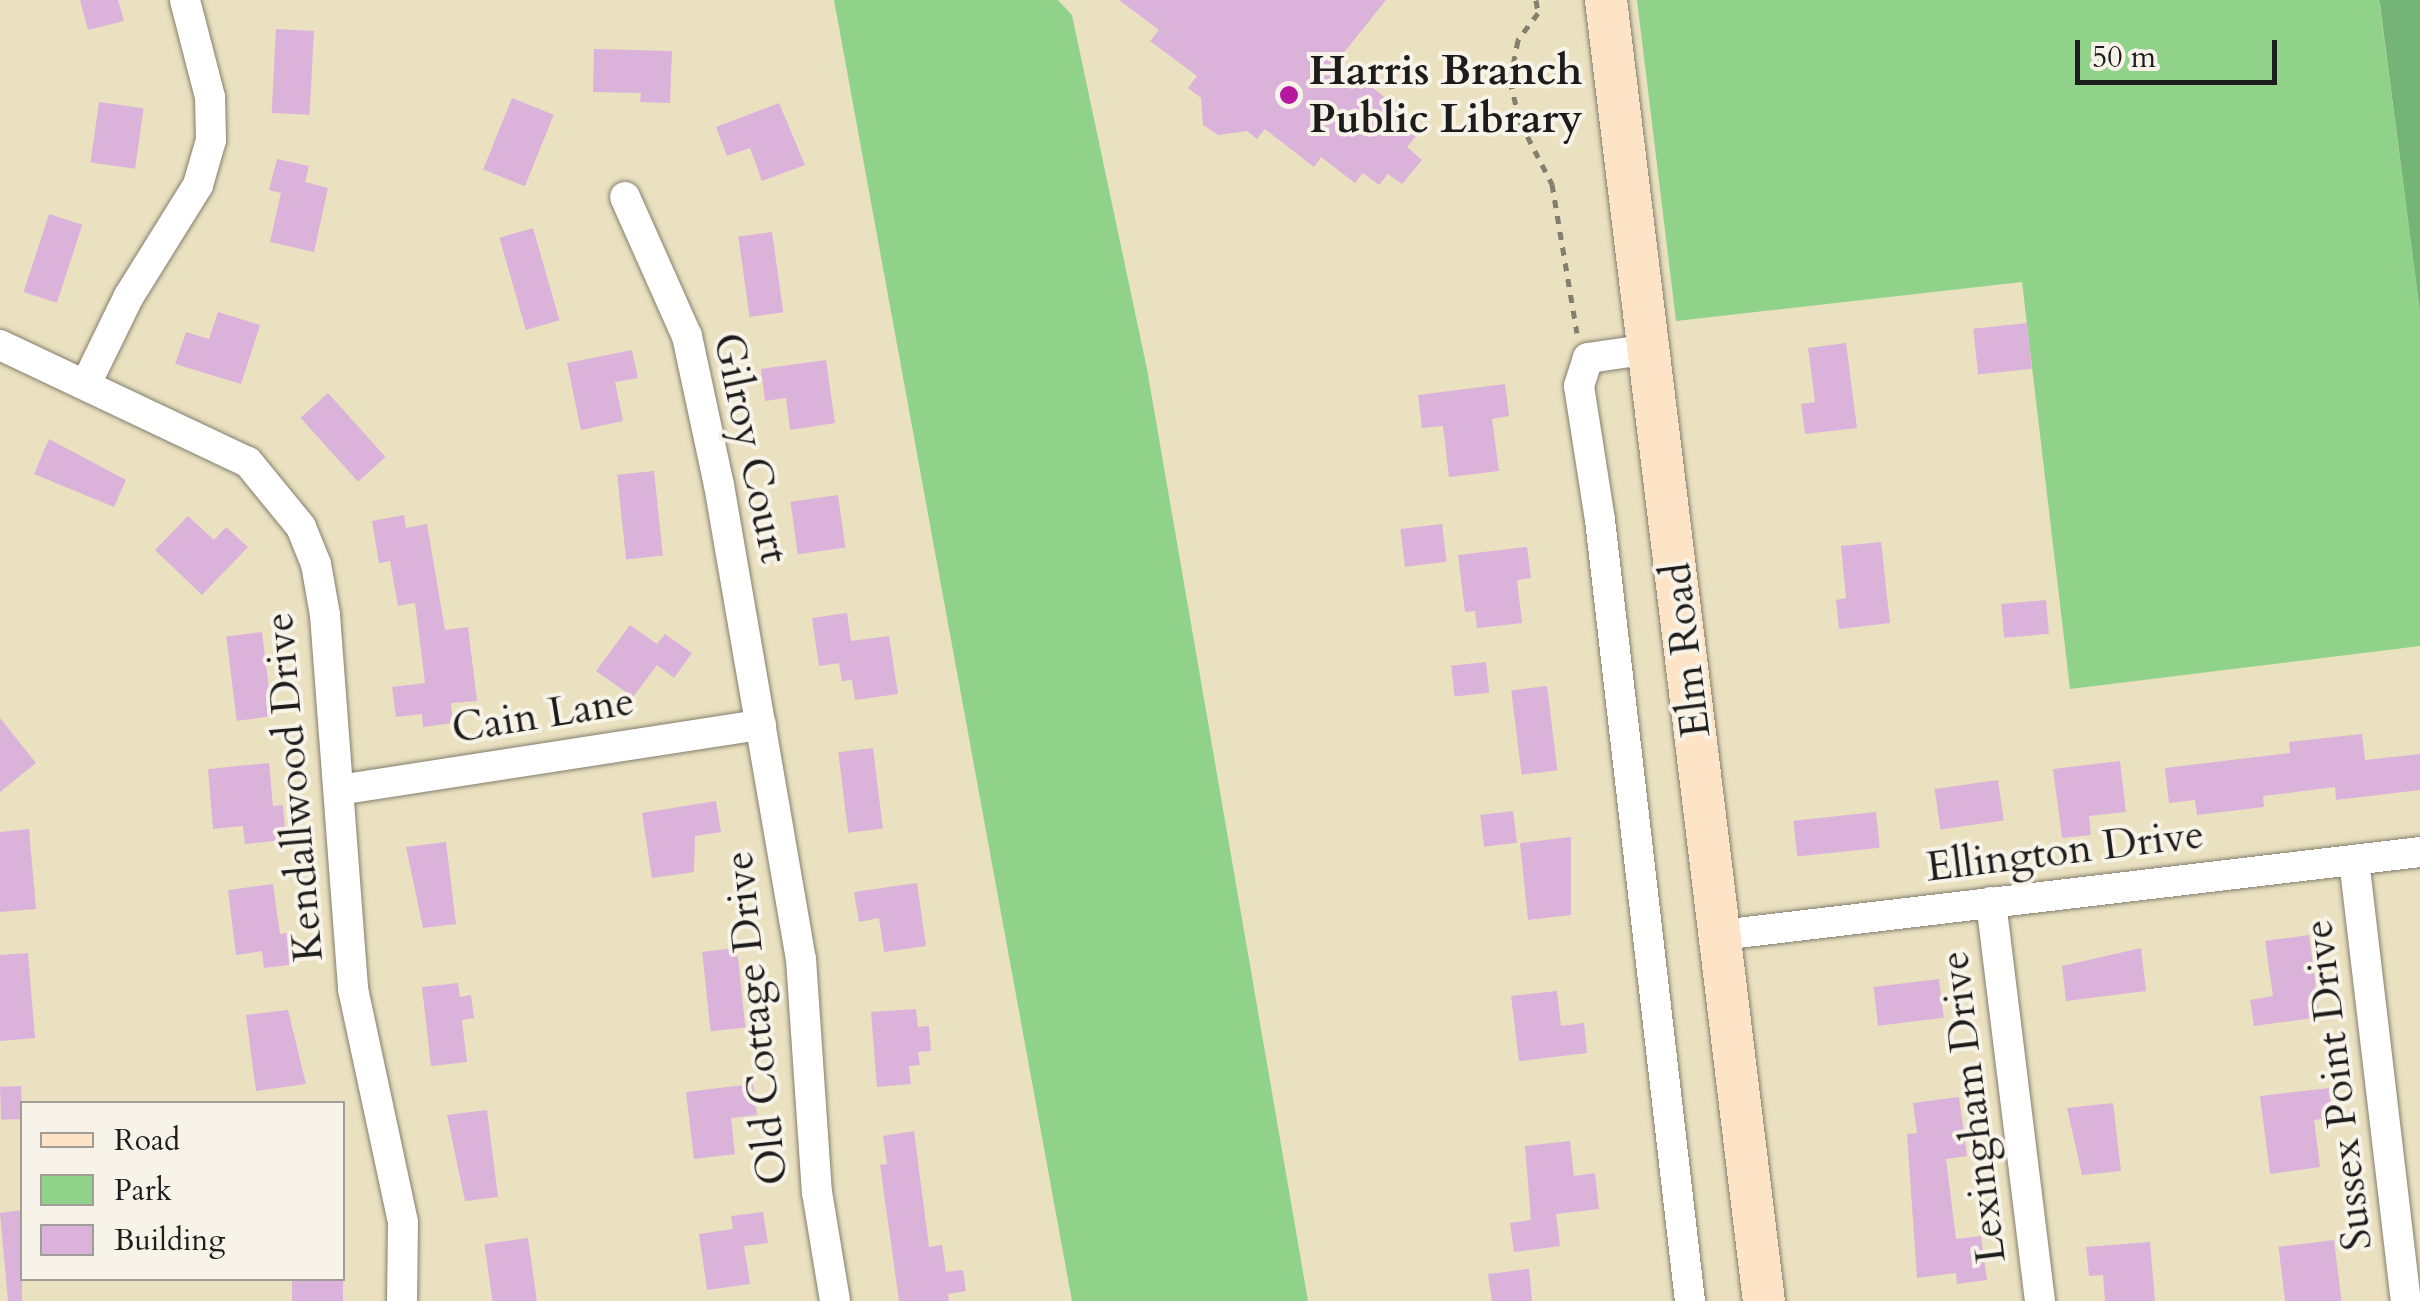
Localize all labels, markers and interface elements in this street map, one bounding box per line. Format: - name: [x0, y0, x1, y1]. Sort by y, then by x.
- scale bar: [2080, 20, 2282, 82]
- text: 50 m: [2092, 37, 2156, 78]
- place label: Harris Branch Public Library: [1309, 46, 1583, 144]
- marker: Harris Branch Public Library: [1278, 84, 1300, 106]
- street label: Gilroy Court: [702, 328, 800, 568]
- street label: Elm Road: [1650, 560, 1722, 740]
- street label: Kendallwood Drive: [254, 610, 334, 964]
- street label: Cain Lane: [448, 676, 638, 754]
- street label: Ellington Drive: [1923, 809, 2207, 893]
- street label: Old Cottage Drive: [713, 848, 799, 1188]
- street label: Sussex Point Drive: [2293, 917, 2383, 1253]
- street label: Lexingham Drive: [1929, 948, 2017, 1266]
- legend: [20, 1101, 345, 1281]
- text: Road: [114, 1120, 180, 1161]
- text: Park: [114, 1170, 172, 1211]
- text: Building: [114, 1220, 225, 1261]

